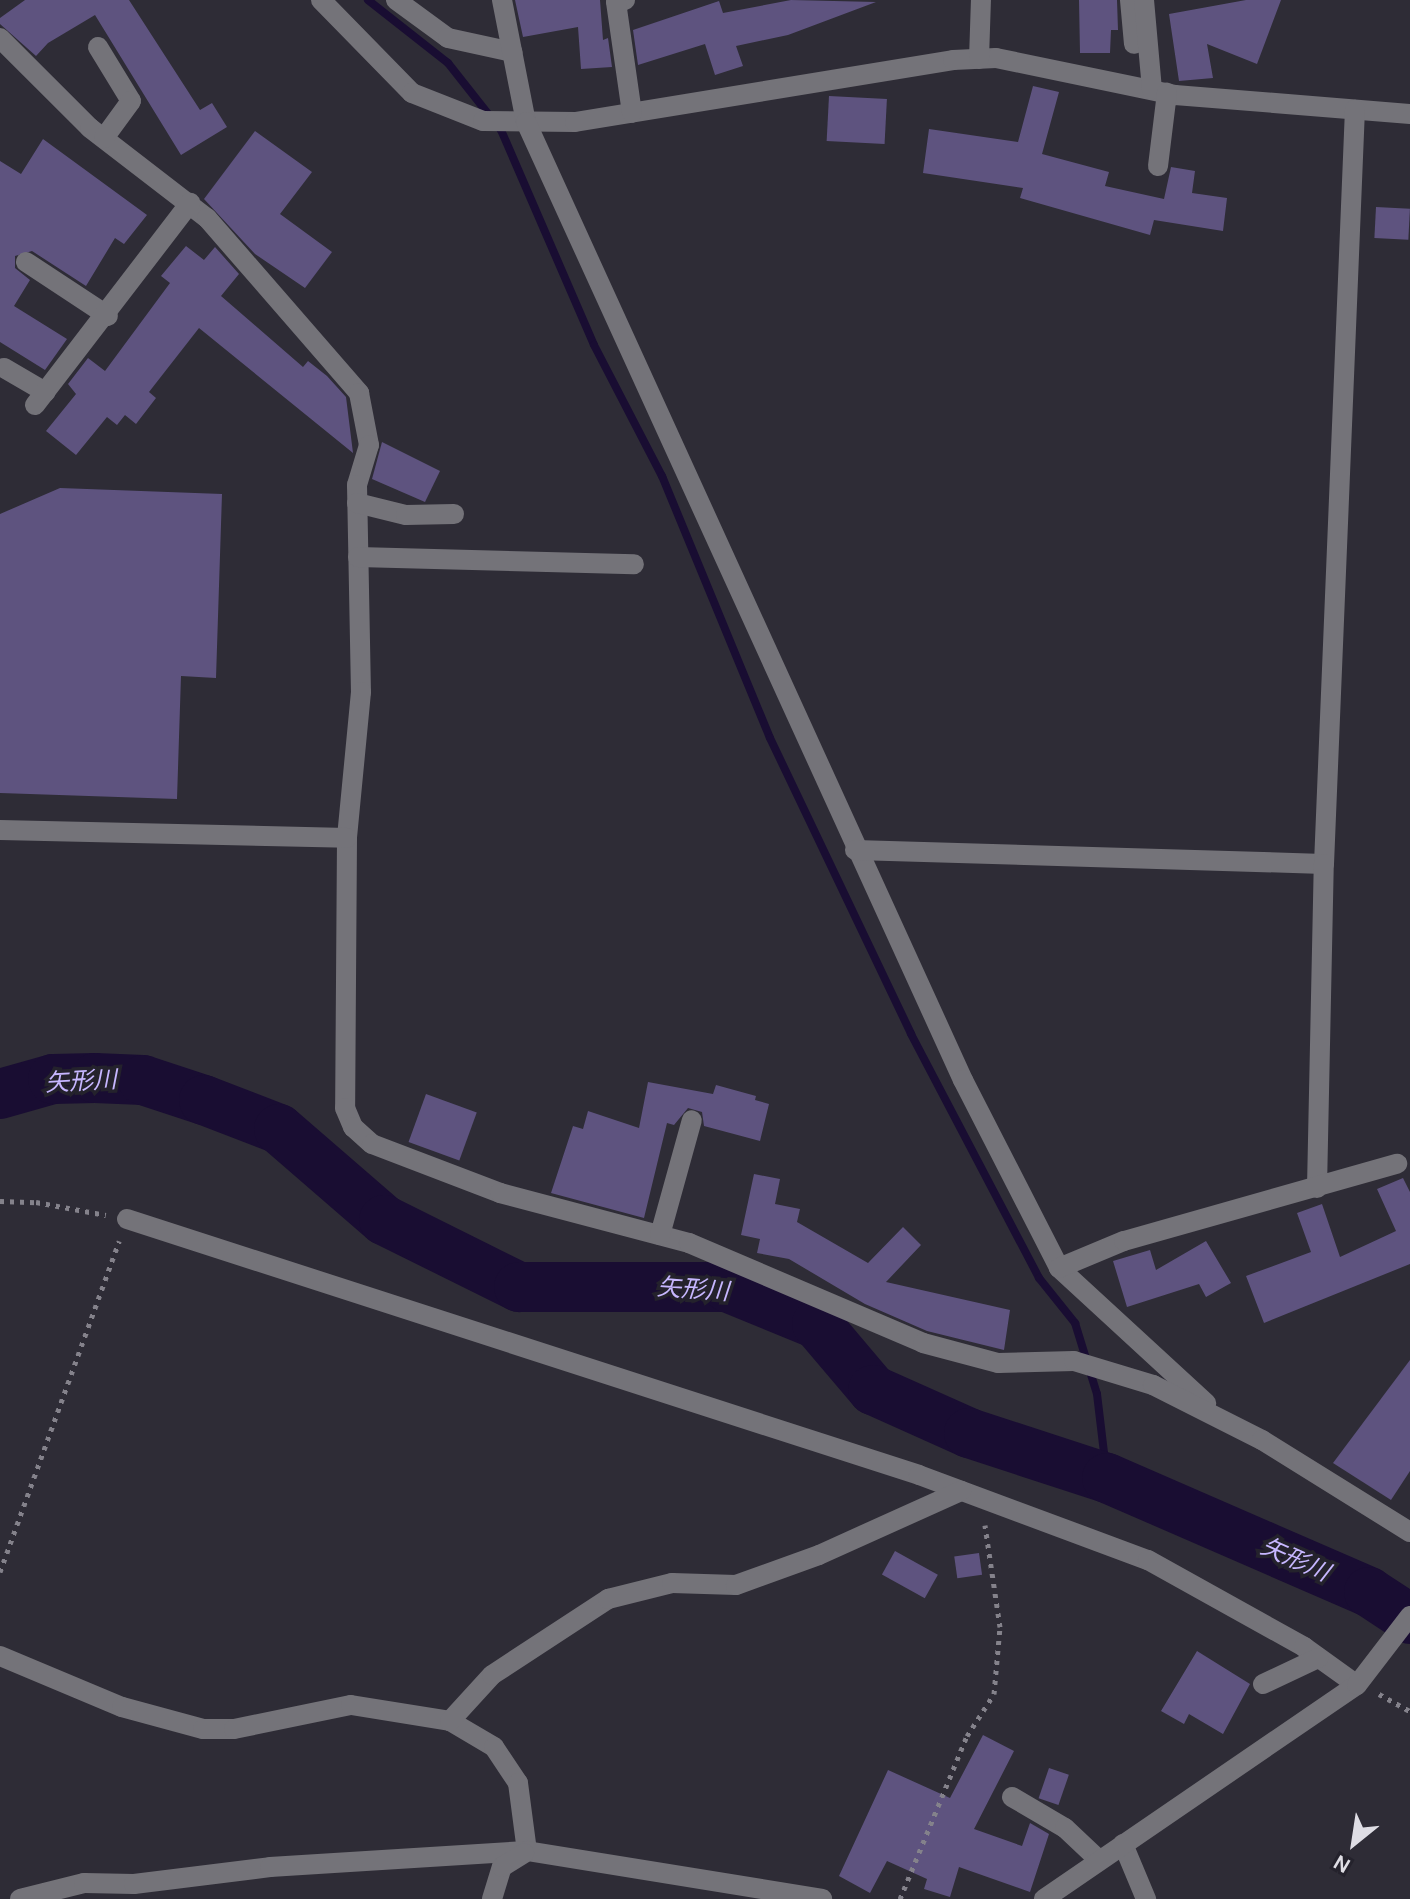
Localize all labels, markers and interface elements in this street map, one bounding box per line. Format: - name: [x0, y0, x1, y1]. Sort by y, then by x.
- water label: 矢形川: [44, 1066, 118, 1098]
- water label: 矢形川: [656, 1273, 730, 1307]
- water label: 矢形川: [1256, 1532, 1334, 1588]
- north arrow: [1314, 1803, 1394, 1883]
- text: N: [1329, 1849, 1355, 1879]

